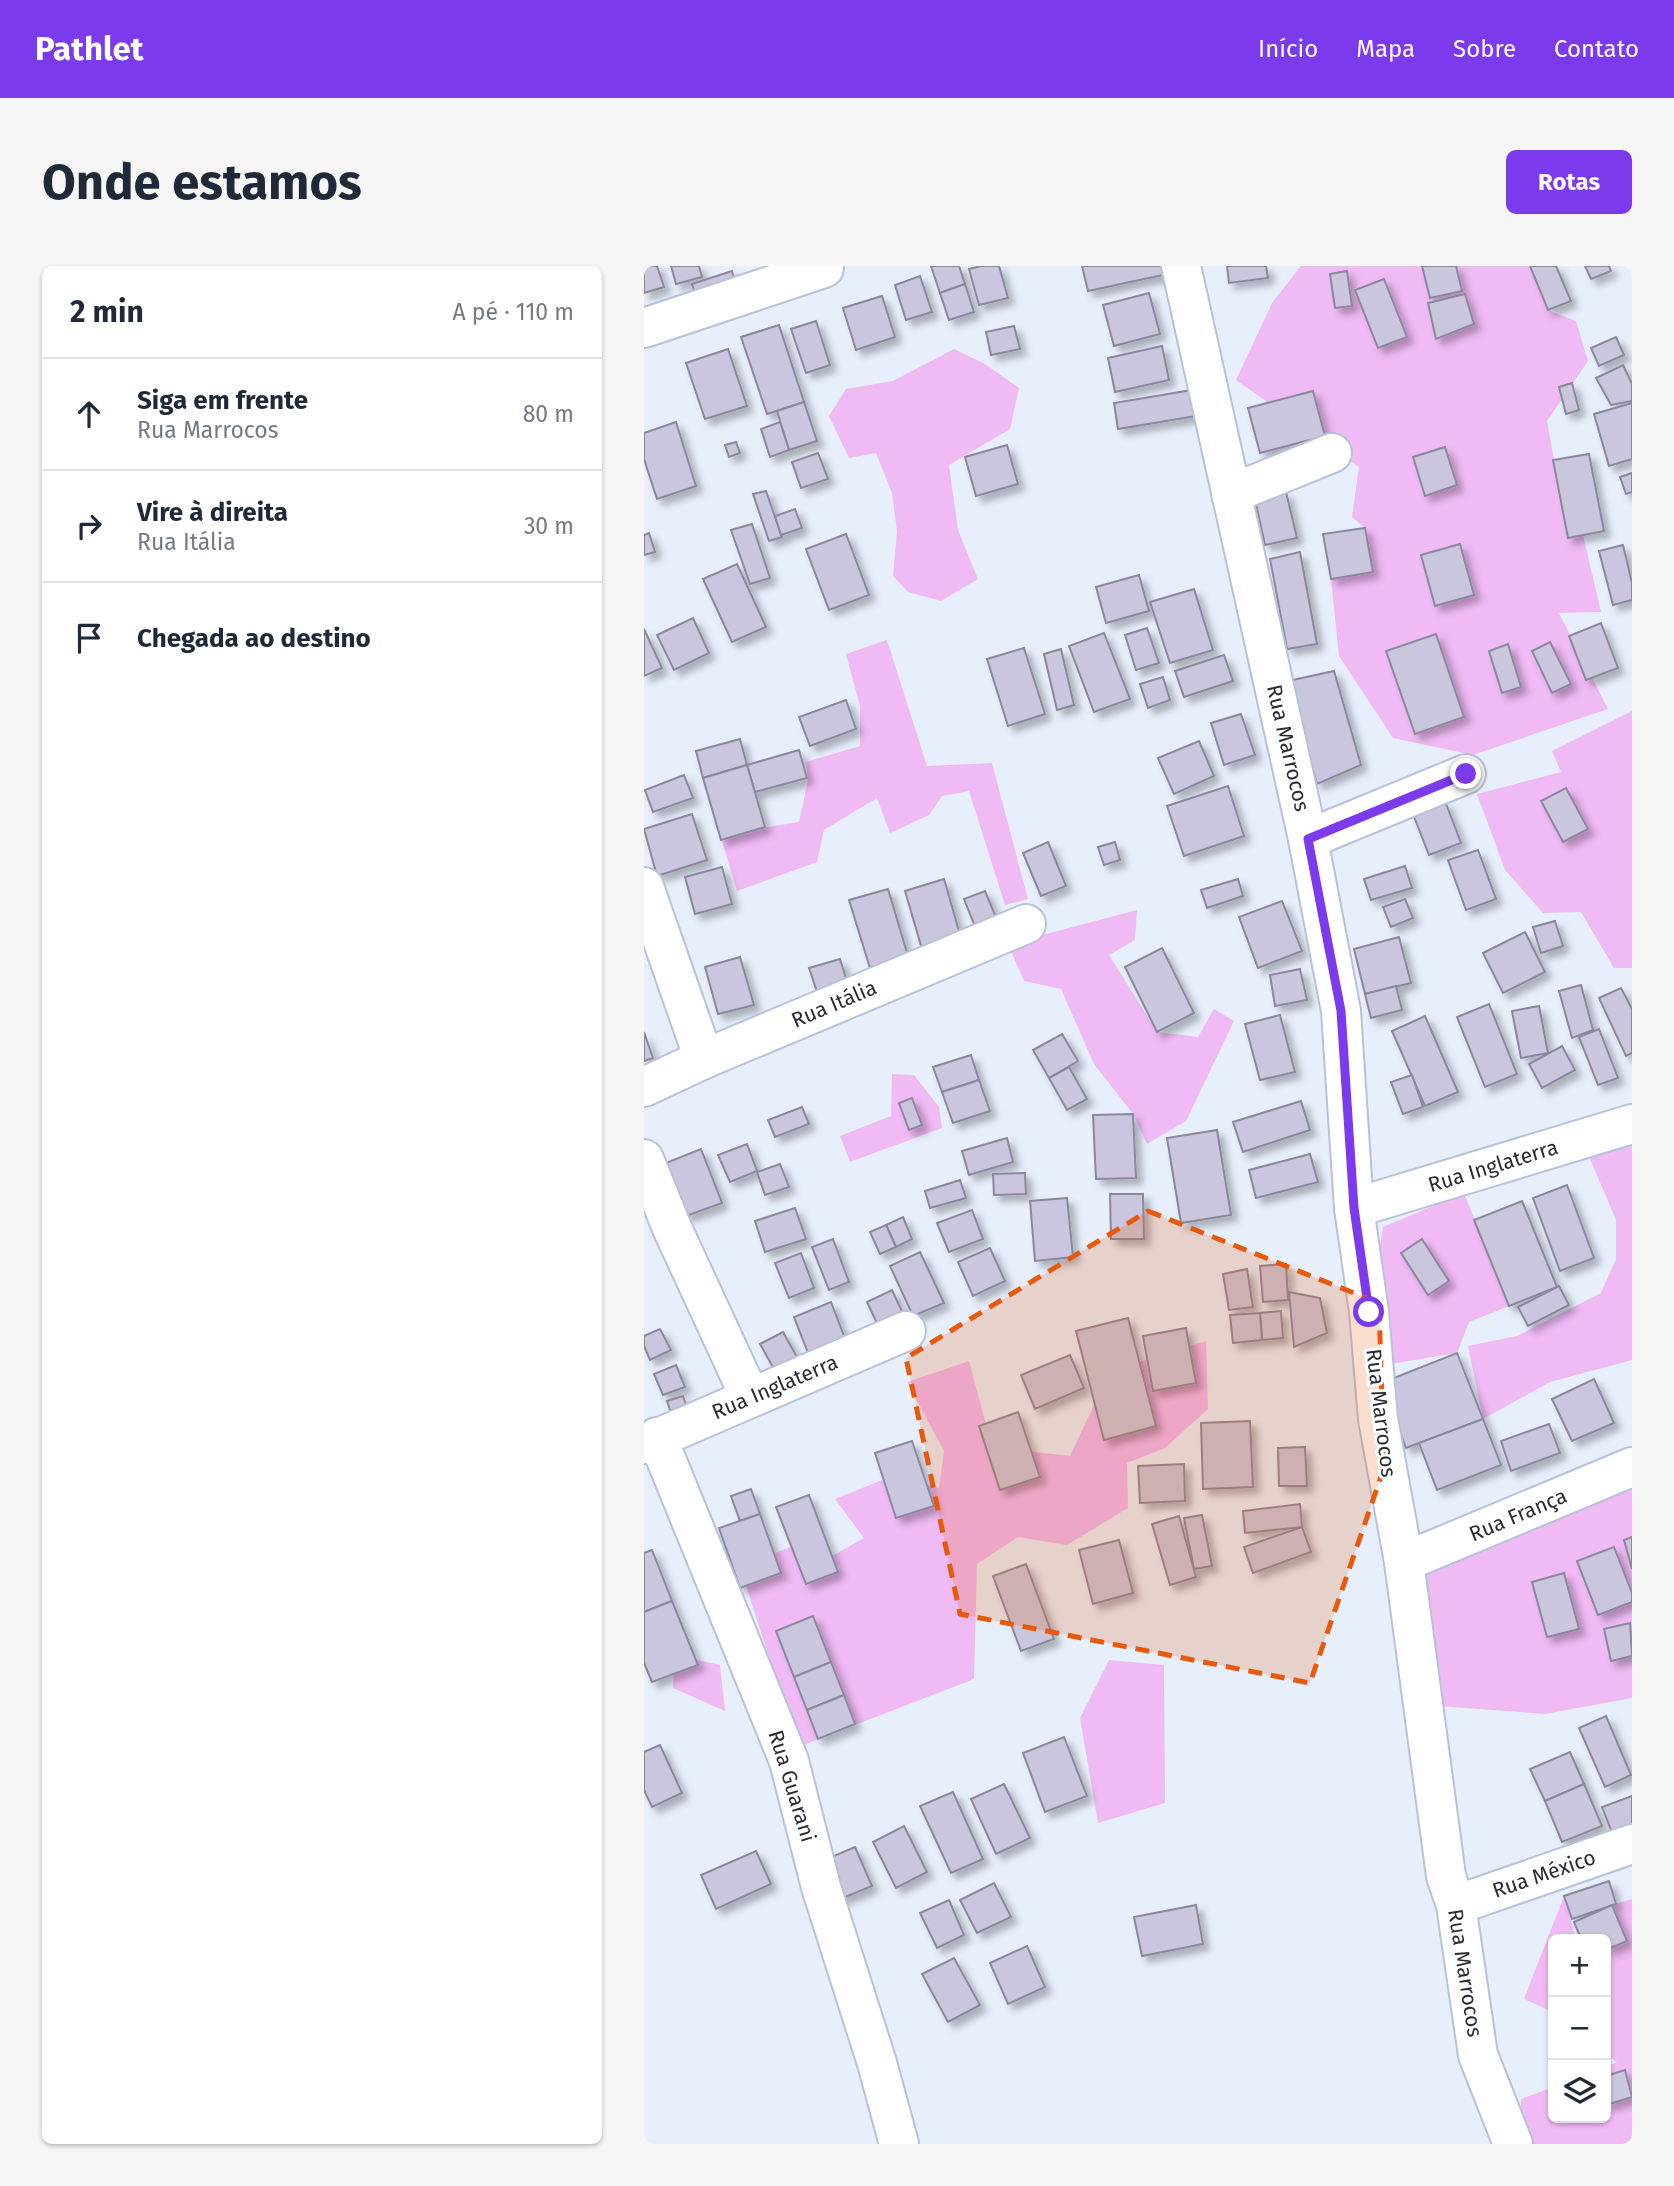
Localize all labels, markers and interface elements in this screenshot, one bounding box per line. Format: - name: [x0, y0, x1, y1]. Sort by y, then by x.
- text: Pathlet: [35, 29, 144, 69]
- text: Início: [1258, 35, 1318, 63]
- text: Mapa: [1356, 35, 1415, 63]
- text: Sobre: [1453, 35, 1516, 63]
- text: Contato: [1554, 35, 1639, 63]
- button: Rotas: [1506, 150, 1632, 214]
- text: Onde estamos: [42, 153, 362, 212]
- text: 2 min: [70, 294, 144, 330]
- text: A pé · 110 m: [453, 298, 574, 326]
- text: Siga em frente: [137, 385, 308, 416]
- icon: ahead: [70, 395, 108, 433]
- text: 80 m: [523, 400, 574, 428]
- text: Rua Marrocos: [137, 416, 279, 444]
- text: Vire à direita: [137, 497, 288, 528]
- icon: right: [70, 507, 108, 545]
- text: 30 m: [524, 512, 574, 540]
- text: Rua Itália: [137, 528, 236, 556]
- icon: arrive: [70, 619, 108, 657]
- text: Chegada ao destino: [137, 623, 371, 654]
- street label: Rua Marrocos: [1261, 682, 1315, 814]
- route end: [1450, 758, 1481, 789]
- street label: Rua Itália: [787, 974, 881, 1034]
- street label: Rua Inglaterra: [1425, 1134, 1561, 1198]
- route start: [1353, 1296, 1384, 1327]
- street label: Rua Marrocos: [1360, 1347, 1402, 1479]
- street label: Rua Inglaterra: [708, 1349, 842, 1425]
- street label: Rua França: [1465, 1483, 1571, 1547]
- street label: Rua Guarani: [763, 1727, 821, 1845]
- street label: Rua México: [1489, 1844, 1599, 1904]
- street label: Rua Marrocos: [1442, 1907, 1488, 2039]
- map controls: [1548, 1934, 1611, 2123]
- button: +: [1548, 1934, 1611, 1997]
- button: −: [1548, 1997, 1611, 2060]
- button: layers: [1548, 2060, 1611, 2123]

